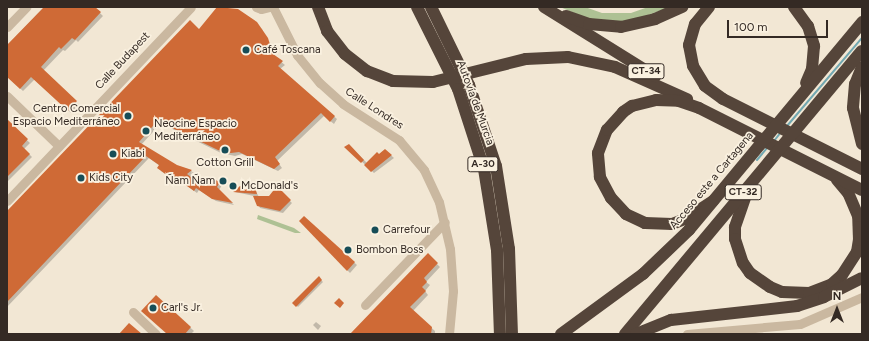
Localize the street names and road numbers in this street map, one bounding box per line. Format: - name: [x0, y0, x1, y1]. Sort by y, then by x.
- street label: Calle Budapest: [93, 30, 153, 92]
- street label: Autovía de Murcia: [454, 59, 496, 147]
- road number: CT-34: [627, 63, 665, 79]
- street label: Calle Londres: [342, 85, 406, 133]
- street label: Acceso este a Cartagena: [667, 130, 757, 232]
- road number: A-30: [467, 156, 499, 172]
- road number: CT-32: [724, 184, 762, 200]

